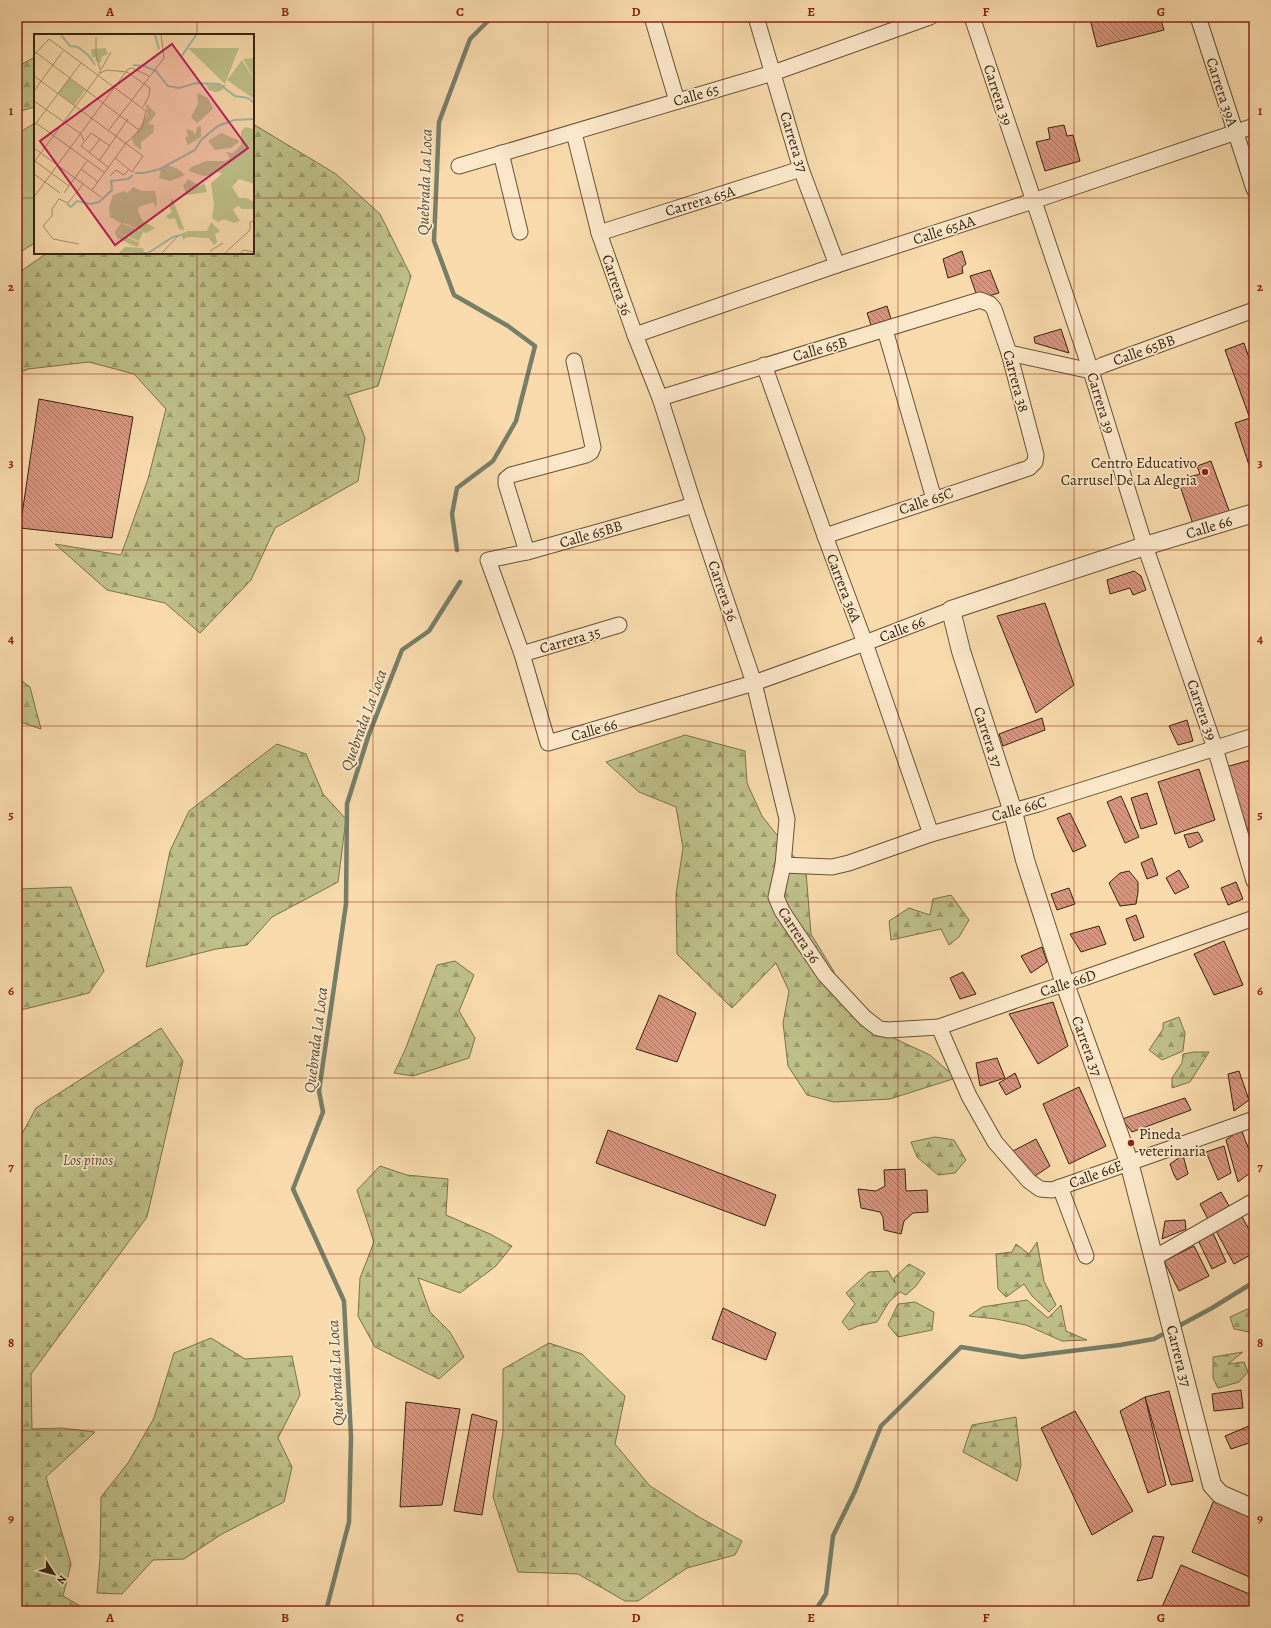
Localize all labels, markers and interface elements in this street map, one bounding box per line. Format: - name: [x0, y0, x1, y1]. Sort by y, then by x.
- text: A: [105, 3, 115, 20]
- text: B: [281, 3, 289, 20]
- text: C: [456, 3, 464, 20]
- text: D: [631, 3, 641, 20]
- text: E: [807, 3, 815, 20]
- text: F: [983, 3, 990, 20]
- text: G: [1157, 3, 1165, 20]
- inset map: [34, 34, 254, 254]
- street label: Carrera 39A: [1201, 55, 1243, 129]
- street label: Carrera 39: [979, 62, 1017, 128]
- street label: Calle 65: [671, 79, 721, 111]
- text: 1: [9, 102, 14, 119]
- text: 1: [1258, 102, 1263, 119]
- street label: Carrera 37: [775, 109, 813, 175]
- water label: Quebrada La Loca: [412, 128, 438, 236]
- street label: Carrera 65A: [663, 181, 738, 221]
- street label: Calle 65AA: [910, 210, 978, 249]
- street label: Carrera 36: [597, 252, 637, 318]
- text: 2: [8, 278, 15, 295]
- text: 2: [1257, 278, 1264, 295]
- street label: Calle 65BB: [1110, 330, 1178, 370]
- street label: Calle 65B: [790, 332, 850, 366]
- street label: Carrera 38: [998, 348, 1034, 414]
- street label: Carrera 39: [1082, 370, 1120, 436]
- place label: Centro Educativo Carrusel De La Alegria: [1061, 453, 1197, 490]
- text: 3: [8, 454, 14, 471]
- text: 3: [1257, 454, 1263, 471]
- marker: Centro Educativo Carrusel De La Alegria: [1200, 467, 1210, 477]
- street label: Calle 65C: [896, 482, 956, 520]
- street label: Calle 66: [1183, 511, 1235, 543]
- street label: Calle 65BB: [557, 515, 625, 553]
- street label: Carrera 36A: [822, 551, 866, 625]
- street label: Carrera 36: [703, 558, 743, 624]
- street label: Calle 66: [876, 611, 928, 647]
- street label: Carrera 35: [537, 622, 603, 658]
- text: 4: [8, 630, 14, 647]
- text: 4: [1257, 630, 1263, 647]
- water label: Quebrada La Loca: [335, 666, 393, 774]
- street label: Carrera 39: [1182, 677, 1222, 743]
- street label: Carrera 37: [969, 704, 1007, 770]
- street label: Calle 66: [569, 714, 620, 746]
- street label: Calle 66C: [989, 792, 1049, 826]
- text: 5: [8, 806, 14, 823]
- text: 5: [1257, 806, 1263, 823]
- street label: Carrera 36: [773, 903, 825, 967]
- street label: Calle 66D: [1037, 965, 1099, 1001]
- text: 6: [8, 982, 14, 999]
- text: 6: [1257, 982, 1263, 999]
- water label: Quebrada La Loca: [299, 985, 333, 1094]
- street label: Carrera 37: [1067, 1013, 1107, 1079]
- place label: Pineda veterinaria: [1138, 1124, 1206, 1161]
- marker: Pineda veterinaria: [1126, 1138, 1136, 1148]
- park label: Los pinos: [63, 1150, 113, 1170]
- street label: Calle 66E: [1066, 1155, 1126, 1193]
- text: 7: [8, 1158, 14, 1175]
- text: 7: [1257, 1158, 1263, 1175]
- water label: Quebrada La Loca: [322, 1319, 350, 1427]
- street label: Carrera 37: [1162, 1323, 1196, 1389]
- text: 8: [8, 1334, 14, 1351]
- text: 8: [1257, 1334, 1263, 1351]
- text: 9: [8, 1510, 14, 1527]
- text: 9: [1257, 1510, 1263, 1527]
- north arrow: [34, 1554, 74, 1594]
- text: N: [53, 1572, 70, 1587]
- text: A: [105, 1609, 115, 1626]
- text: B: [281, 1609, 289, 1626]
- text: C: [456, 1609, 464, 1626]
- text: D: [631, 1609, 641, 1626]
- text: E: [807, 1609, 815, 1626]
- text: F: [983, 1609, 990, 1626]
- text: G: [1157, 1609, 1165, 1626]

